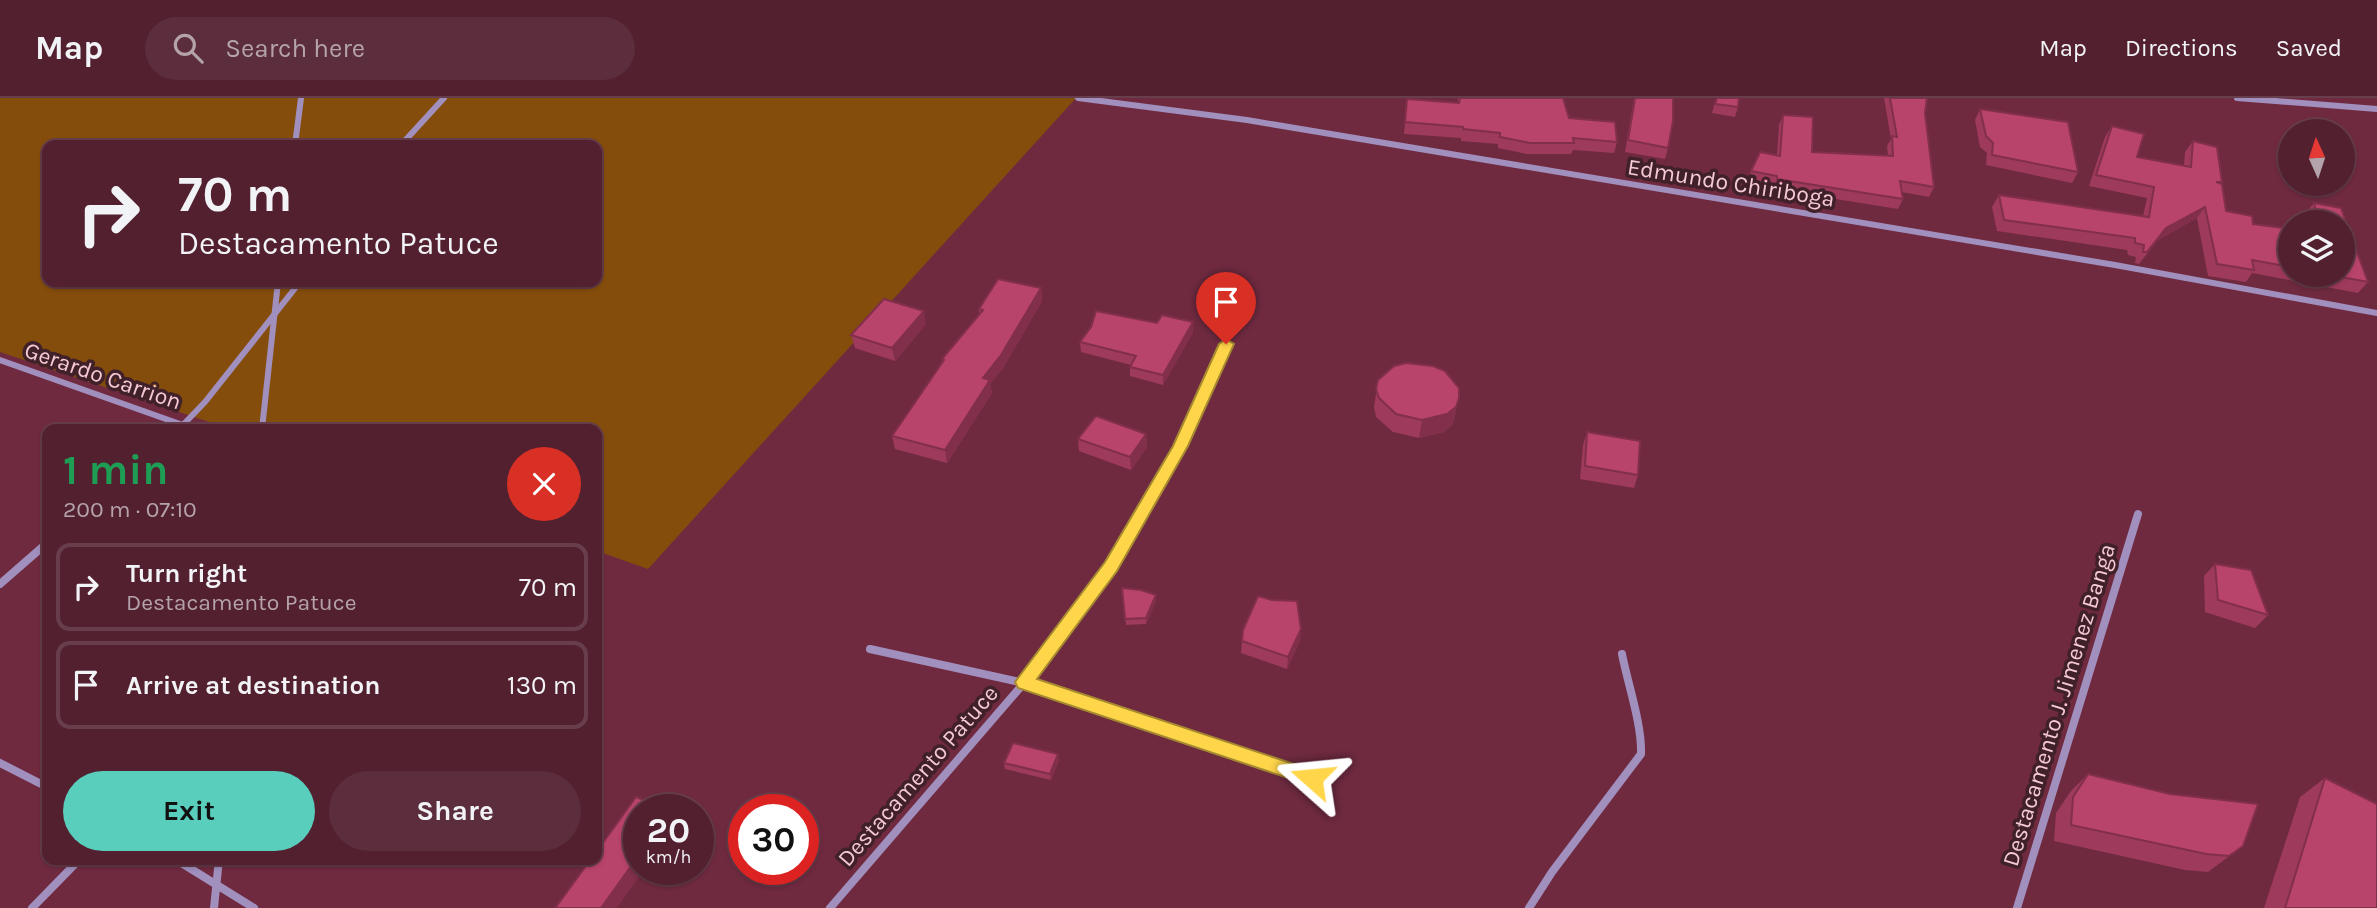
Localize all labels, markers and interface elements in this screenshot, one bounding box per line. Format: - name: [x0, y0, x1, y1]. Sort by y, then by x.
- search box: [145, 17, 635, 80]
- text: Map: [35, 29, 103, 67]
- icon: search: [169, 29, 207, 67]
- text: Search here: [225, 33, 365, 64]
- text: Map: [2039, 34, 2087, 62]
- text: Directions: [2125, 34, 2238, 62]
- text: Saved: [2276, 34, 2342, 62]
- north arrow: [2278, 119, 2356, 196]
- map controls: [2278, 119, 2355, 287]
- street label: Edmundo Chiriboga: [1625, 153, 1837, 213]
- text: 70 m: [178, 166, 292, 223]
- icon: right: [63, 168, 154, 259]
- button: layers: [2278, 210, 2355, 287]
- text: Destacamento Patuce: [178, 225, 499, 262]
- pin: [1196, 272, 1256, 344]
- icon: arrive: [1207, 283, 1245, 321]
- street label: Gerardo Carrion: [21, 336, 185, 416]
- text: 1 min: [63, 445, 168, 495]
- button: close: [507, 447, 581, 521]
- text: 200 m · 07:10: [63, 496, 197, 523]
- street label: Destacamento J. Jimenez Banga: [1997, 541, 2121, 869]
- text: Turn right: [126, 558, 247, 589]
- icon: right: [67, 568, 105, 606]
- text: 70 m: [519, 572, 577, 603]
- text: Destacamento Patuce: [126, 589, 356, 616]
- icon: arrive: [67, 666, 105, 704]
- text: Arrive at destination: [126, 670, 380, 701]
- text: 130 m: [507, 670, 577, 701]
- street label: Destacamento Patuce: [832, 680, 1004, 872]
- position arrow: [1275, 741, 1349, 815]
- button: Exit: [63, 771, 315, 851]
- button: Share: [329, 771, 581, 851]
- speed limit sign: 30: [728, 794, 819, 885]
- text: 20: [647, 810, 690, 851]
- text: km/h: [646, 846, 691, 868]

